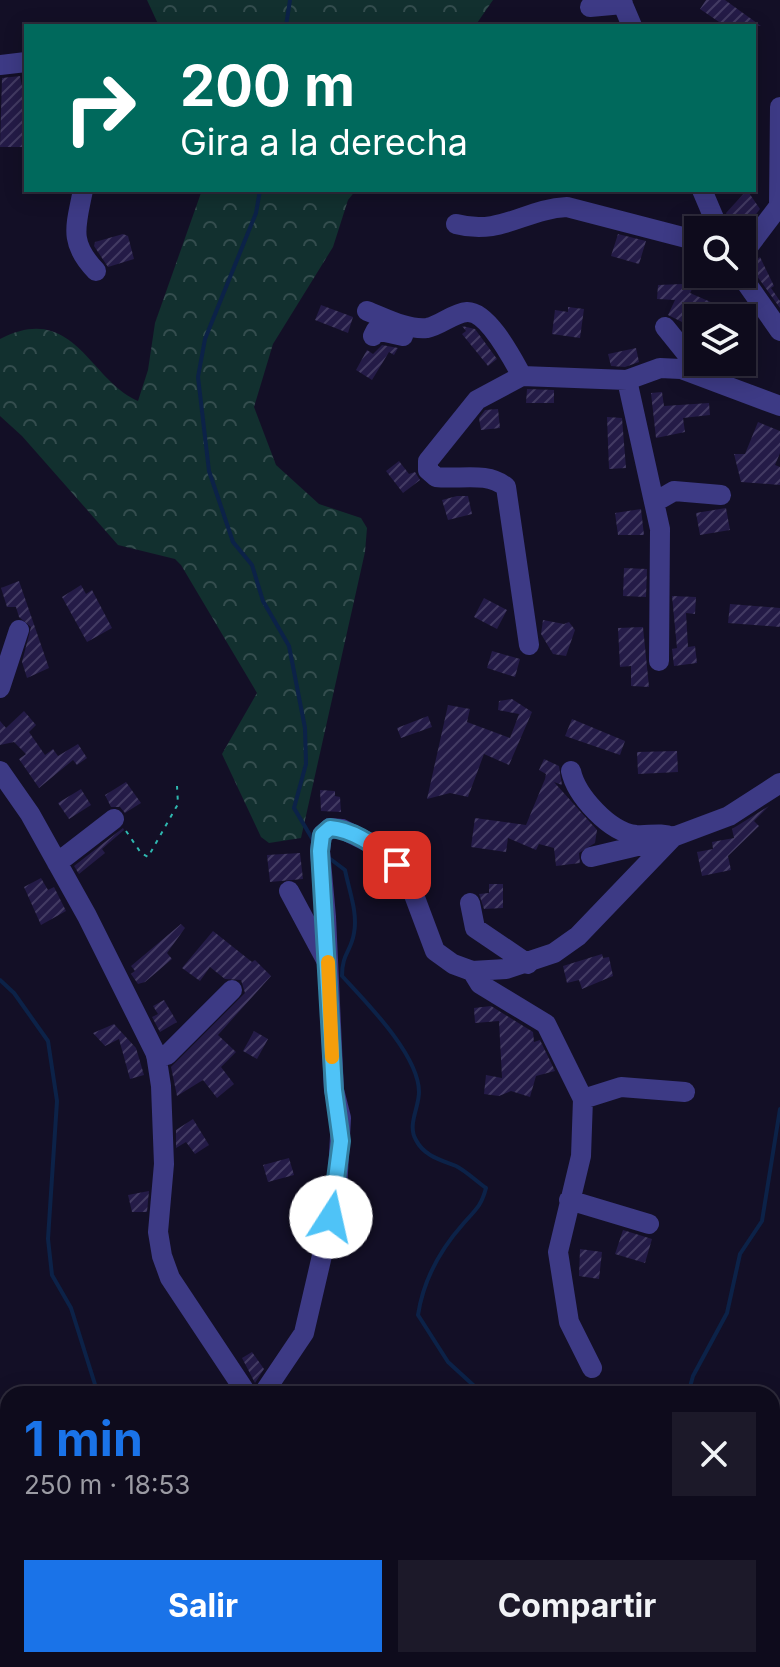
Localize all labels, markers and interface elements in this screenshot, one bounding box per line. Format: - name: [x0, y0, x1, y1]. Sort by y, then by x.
- text: 200 m: [180, 52, 355, 120]
- icon: right: [48, 56, 152, 160]
- text: Gira a la derecha: [180, 120, 468, 164]
- map controls: [684, 216, 756, 376]
- button: search: [684, 216, 756, 288]
- button: layers: [684, 304, 756, 376]
- pin: [363, 831, 431, 899]
- icon: arrive: [375, 843, 419, 887]
- position arrow: [289, 1175, 373, 1259]
- text: 1 min: [24, 1409, 143, 1468]
- button: close: [672, 1412, 756, 1496]
- text: 250 m · 18:53: [24, 1469, 190, 1500]
- button: Salir: [24, 1560, 382, 1652]
- button: Compartir: [398, 1560, 756, 1652]

